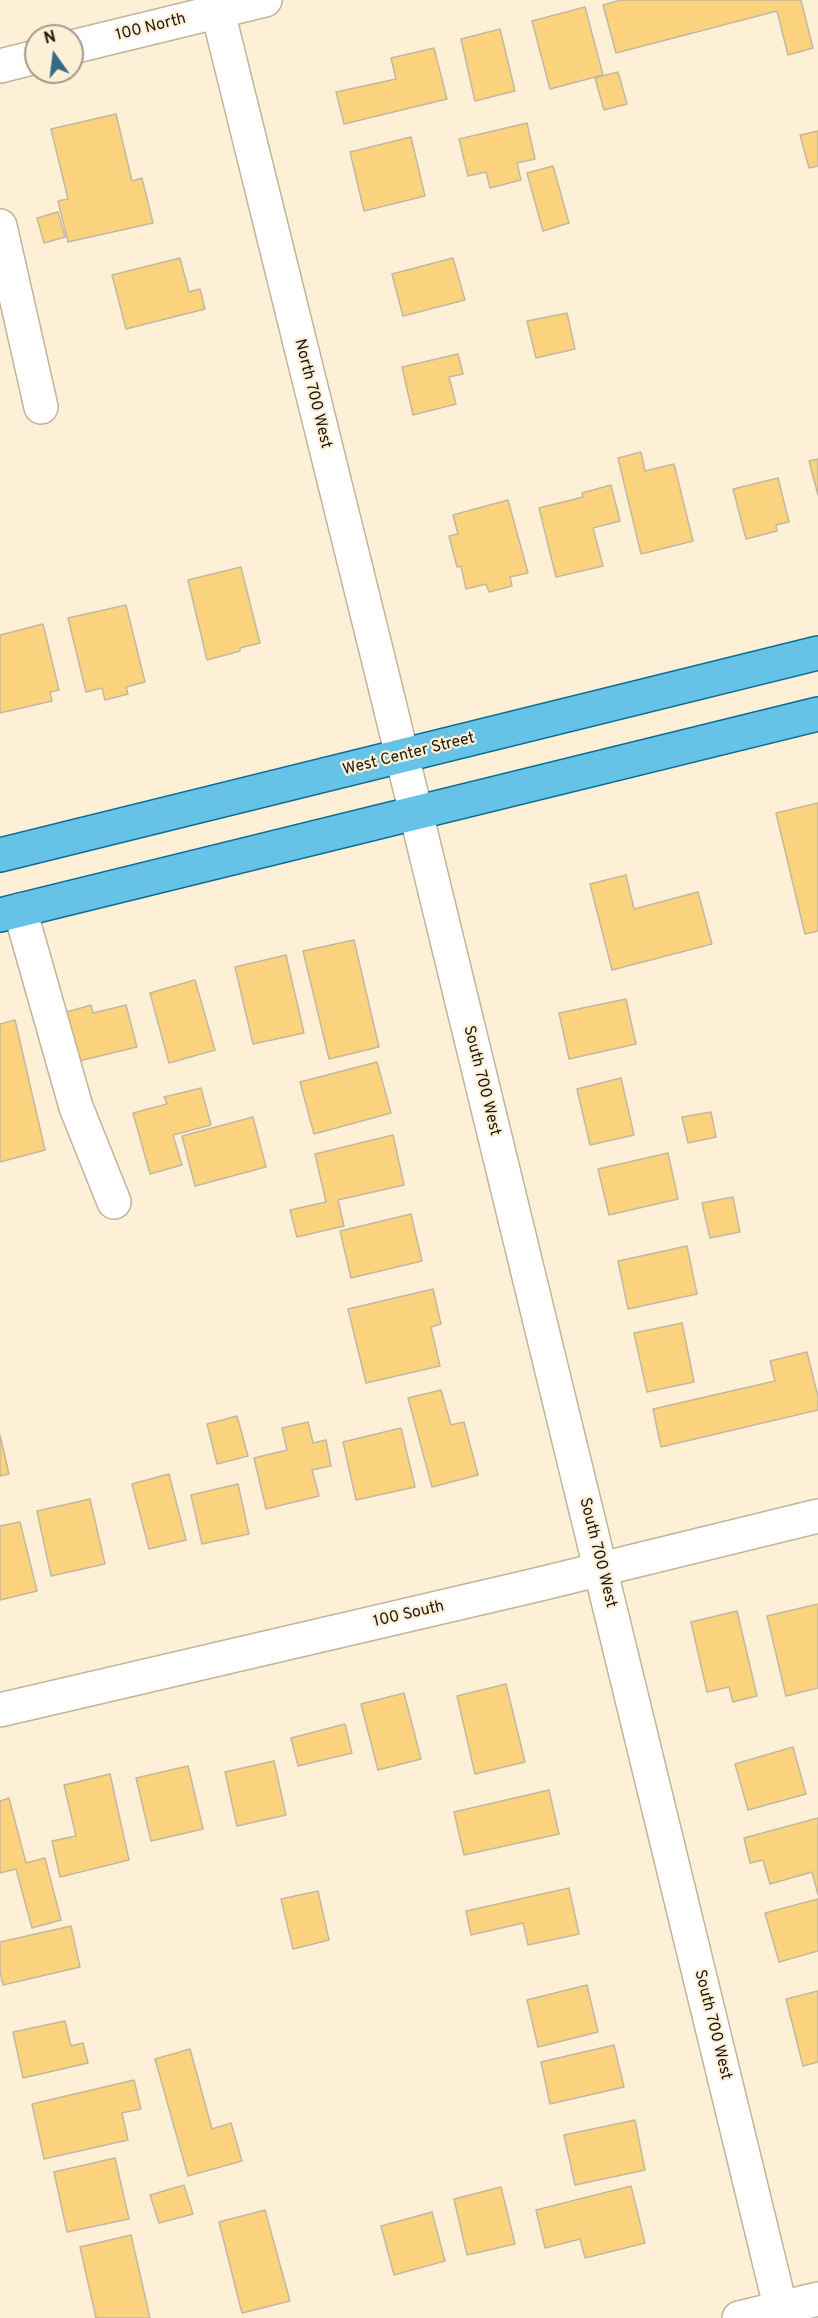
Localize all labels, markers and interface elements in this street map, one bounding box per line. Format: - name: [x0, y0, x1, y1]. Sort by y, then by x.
- street label: 100 North: [114, 10, 188, 46]
- north arrow: [24, 24, 84, 84]
- text: N: [42, 27, 58, 50]
- street label: North 700 West: [289, 337, 335, 451]
- street label: West Center Street: [341, 729, 477, 781]
- street label: South 700 West: [458, 1024, 504, 1138]
- street label: South 700 West: [574, 1496, 620, 1610]
- street label: 100 South: [372, 1598, 446, 1632]
- street label: South 700 West: [689, 1968, 735, 2082]

